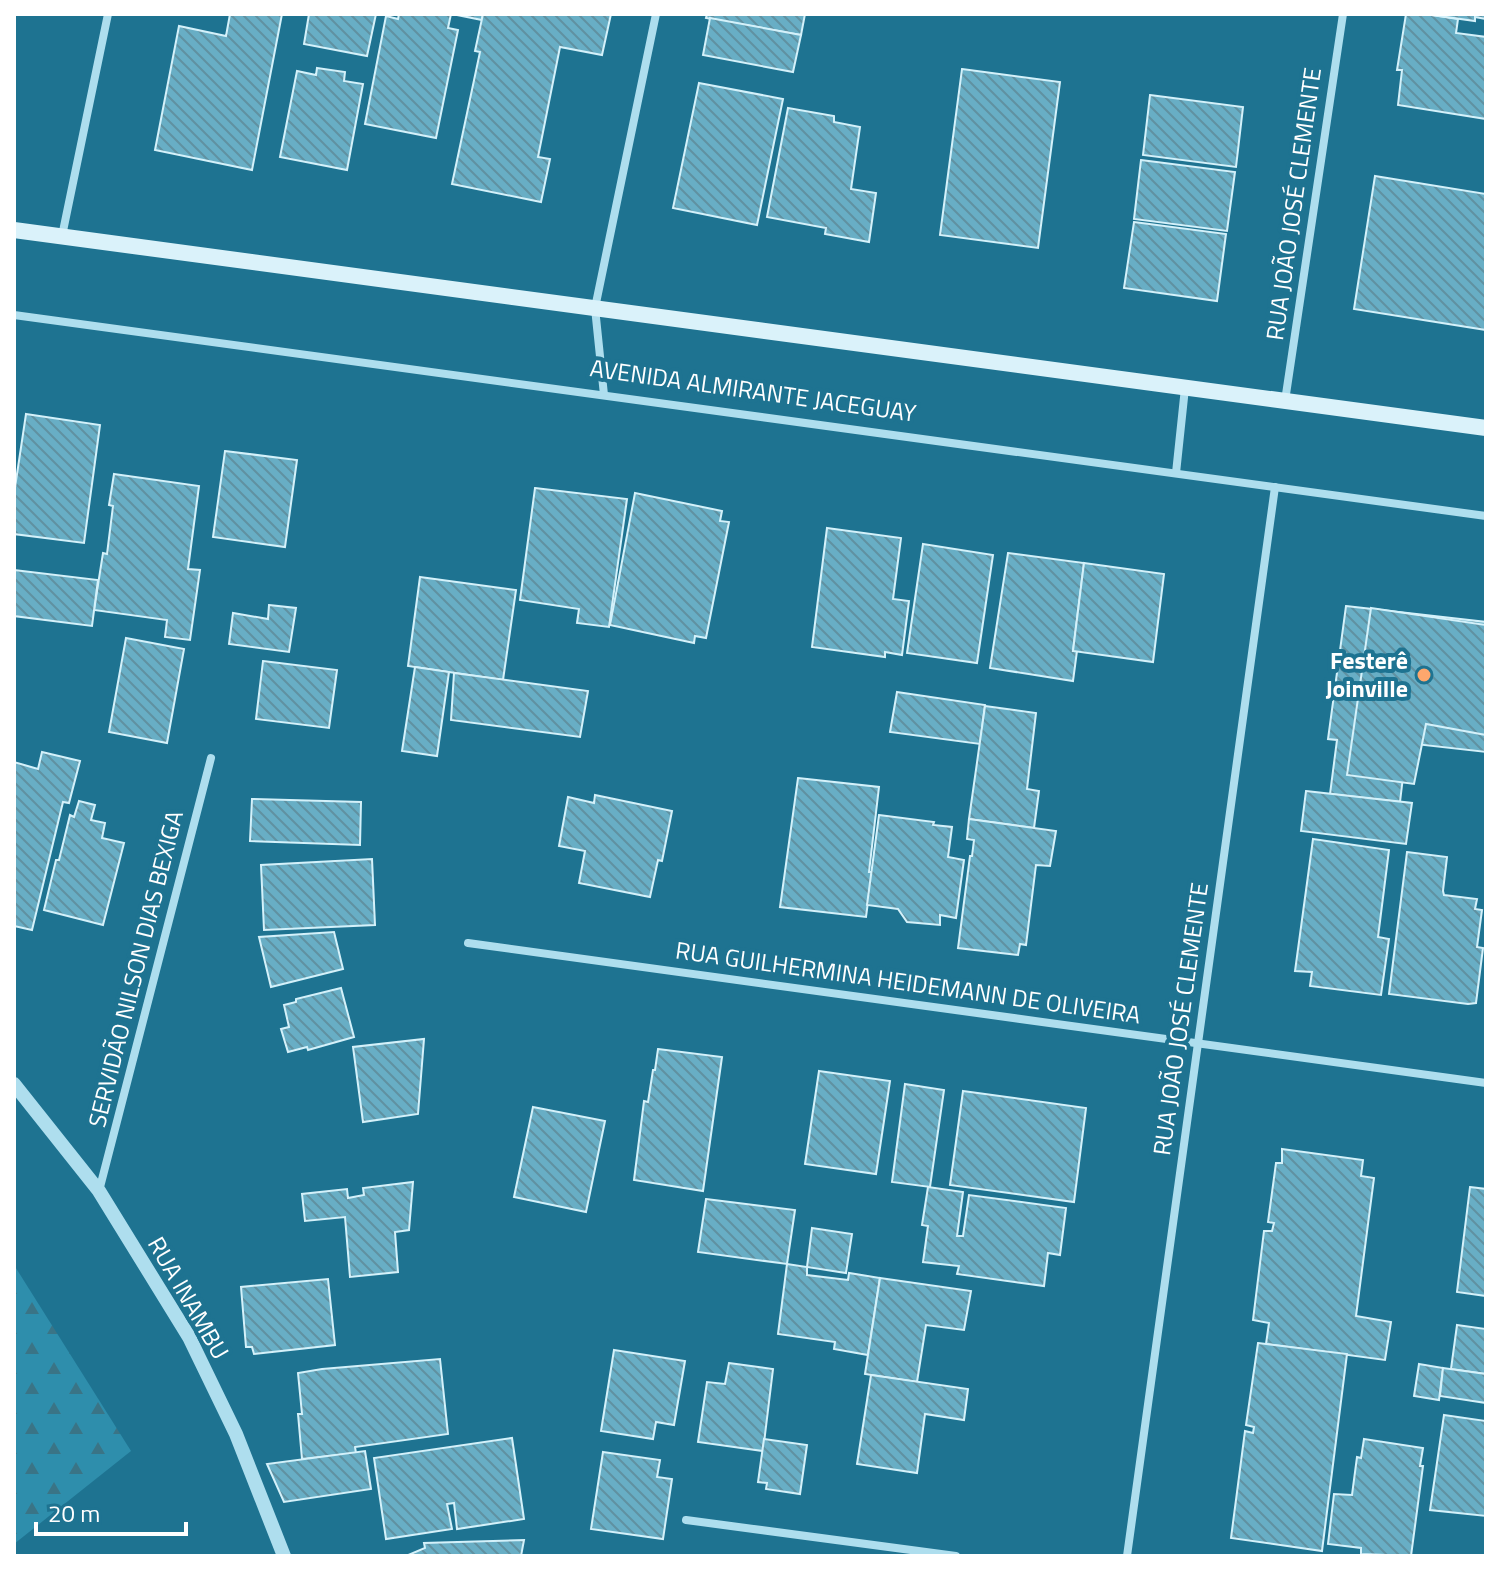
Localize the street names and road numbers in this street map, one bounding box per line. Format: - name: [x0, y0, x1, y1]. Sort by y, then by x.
- street label: RUA JOÃO JOSÉ CLEMENTE: [1256, 65, 1330, 343]
- street label: AVENIDA ALMIRANTE JACEGUAY: [588, 349, 919, 431]
- street label: SERVIDÃO NILSON DIAS BEXIGA: [78, 807, 192, 1131]
- street label: RUA JOÃO JOSÉ CLEMENTE: [1143, 880, 1217, 1158]
- street label: RUA GUILHERMINA HEIDEMANN DE OLIVEIRA: [673, 932, 1143, 1032]
- street label: RUA INAMBU: [139, 1229, 239, 1366]

